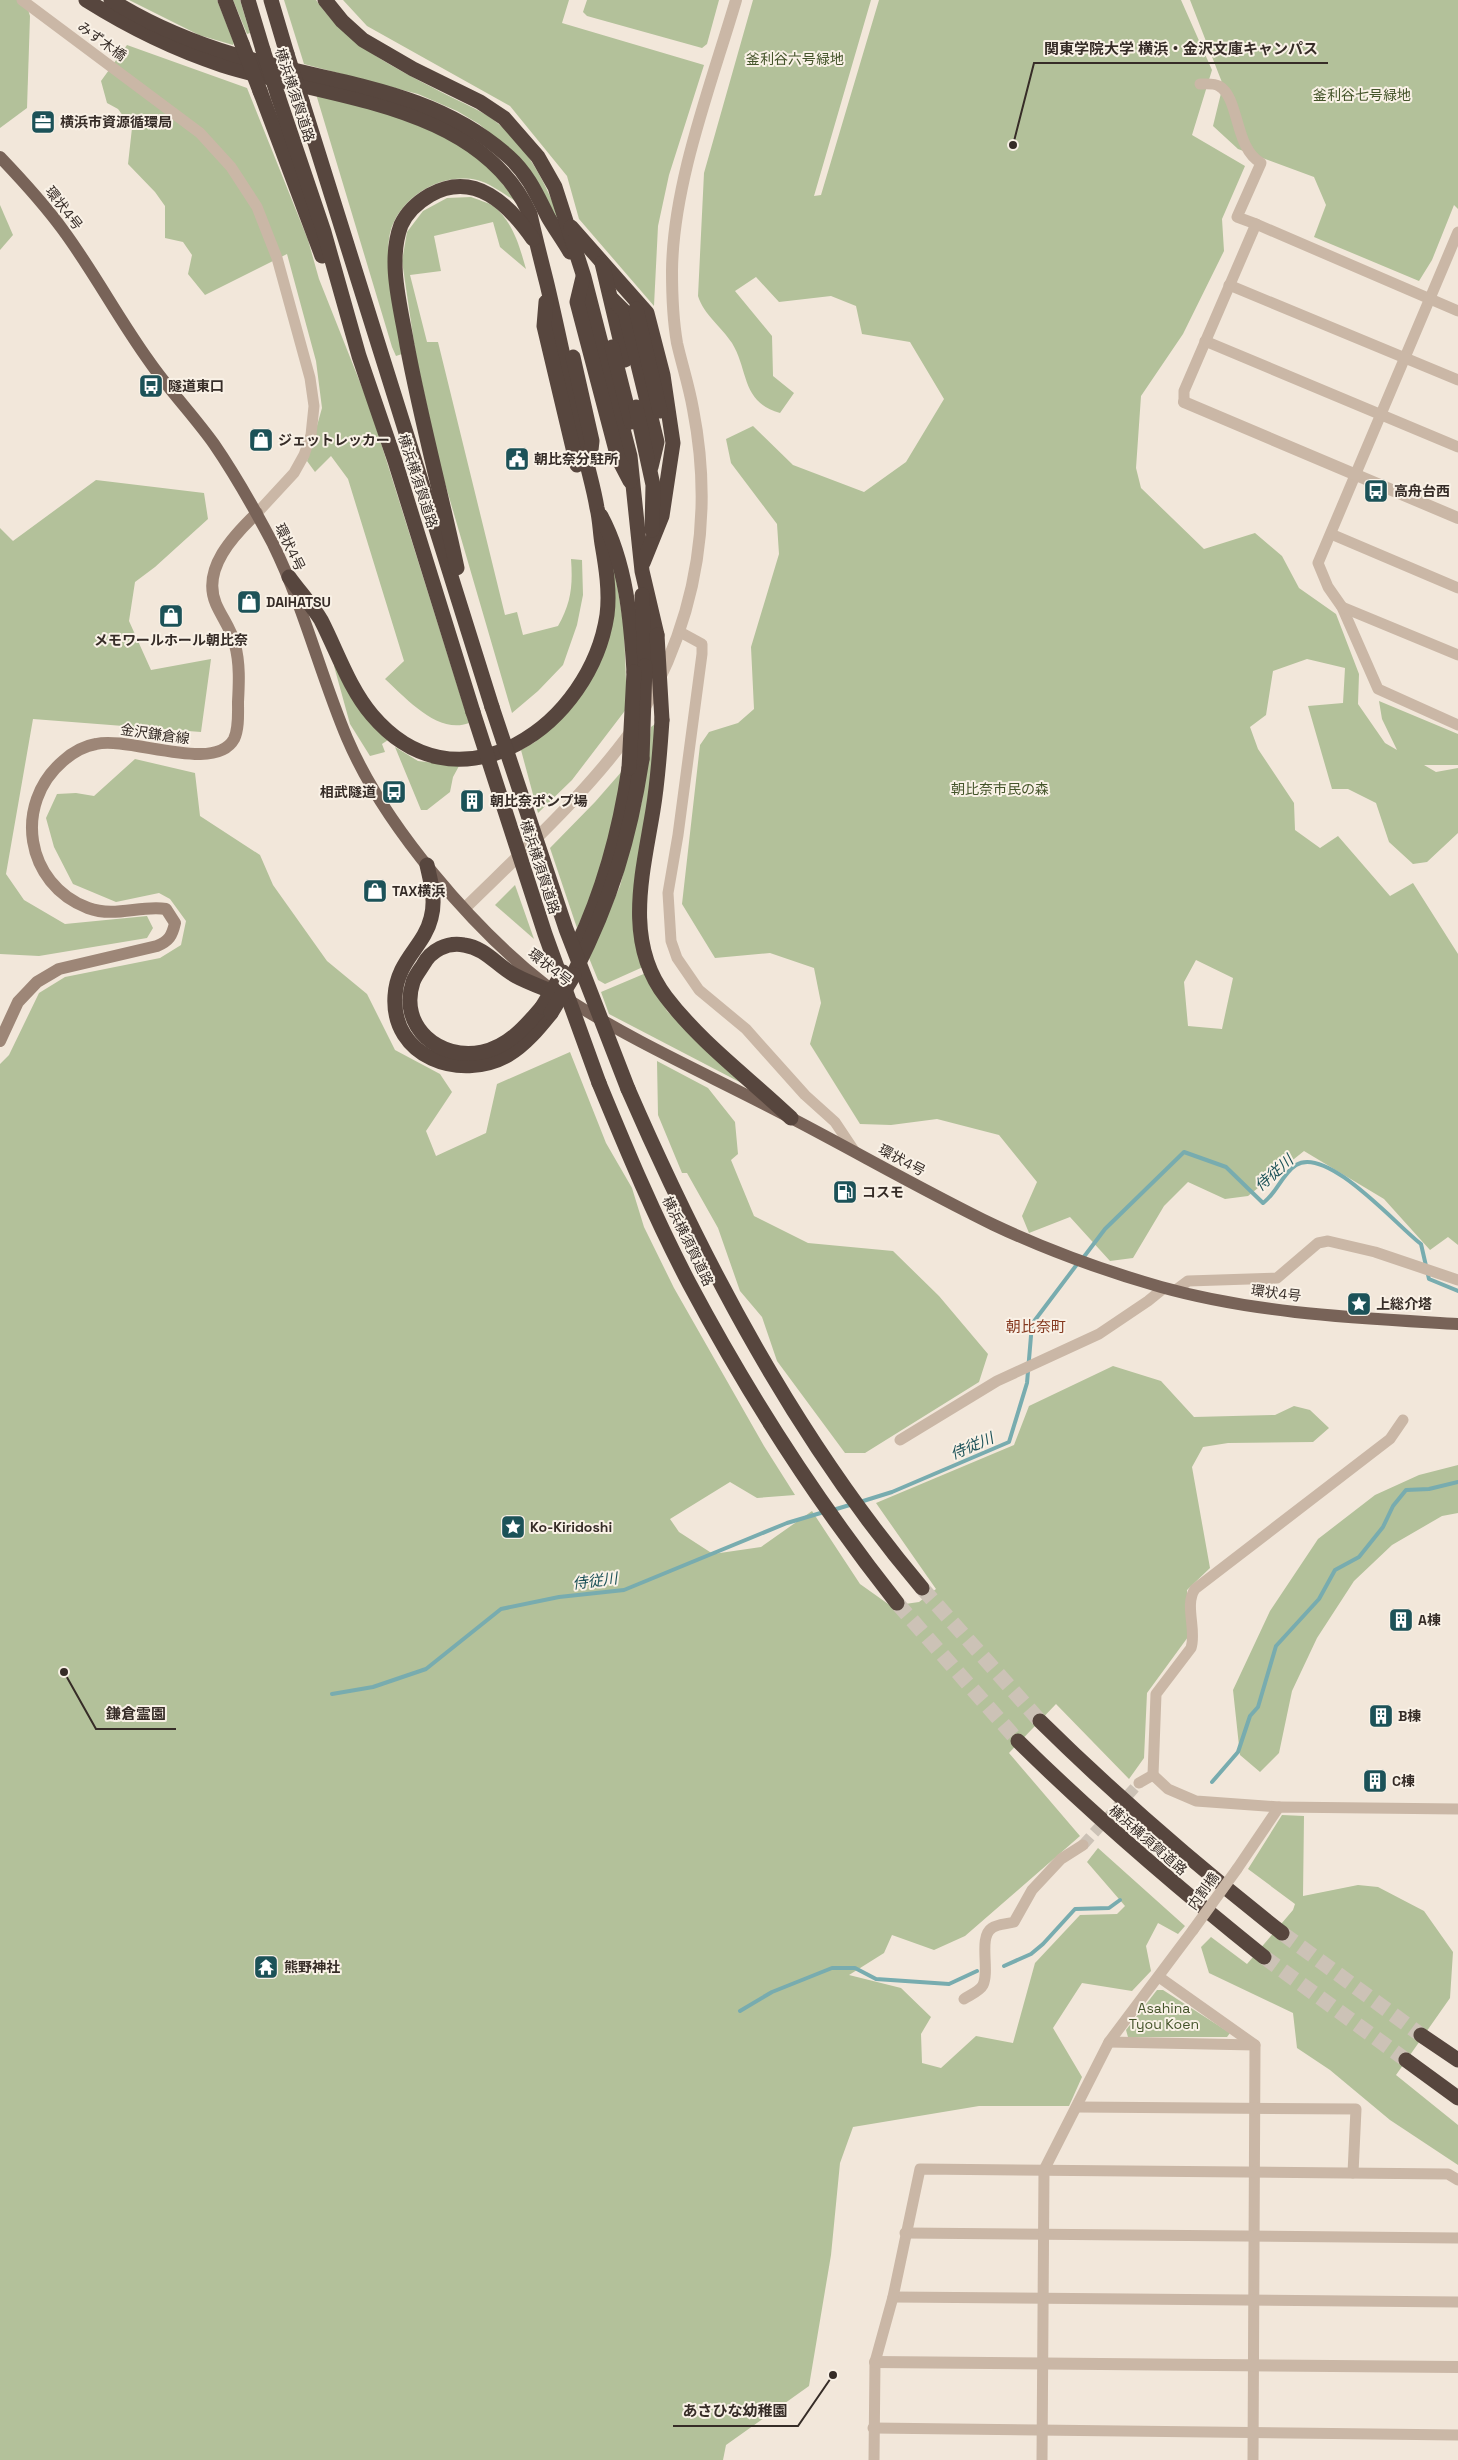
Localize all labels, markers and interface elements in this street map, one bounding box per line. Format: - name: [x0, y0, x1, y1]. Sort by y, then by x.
- street label: みず木橋: [74, 17, 130, 65]
- callout: 関東学院大学 横浜・金沢文庫キャンパス: [1034, 33, 1328, 63]
- text: 関東学院大学 横浜・金沢文庫キャンパス: [1044, 39, 1318, 58]
- street label: 横浜横須賀道路: [271, 46, 319, 144]
- park label: 釜利谷六号緑地: [746, 50, 844, 68]
- park label: 釜利谷七号緑地: [1313, 86, 1411, 104]
- office icon: 横浜市資源循環局: [30, 109, 56, 135]
- place label: 横浜市資源循環局: [60, 113, 172, 131]
- street label: 環状4号: [41, 182, 87, 234]
- bus stop icon: 隧道東口: [138, 373, 164, 399]
- place label: 隧道東口: [168, 377, 224, 395]
- shop icon: ジェットレッカー: [248, 427, 274, 453]
- place label: ジェットレッカー: [278, 431, 390, 449]
- street label: 横浜横須賀道路: [394, 432, 442, 530]
- public building icon: 朝比奈分駐所: [504, 446, 530, 472]
- place label: 朝比奈分駐所: [534, 450, 618, 468]
- bus stop icon: 高舟台西: [1363, 478, 1389, 504]
- place label: 高舟台西: [1394, 482, 1450, 500]
- street label: 環状4号: [271, 520, 309, 574]
- shop icon: DAIHATSU: [236, 589, 262, 615]
- place label: DAIHATSU: [266, 593, 331, 611]
- shop icon: メモワールホール朝比奈: [158, 603, 184, 629]
- place label: メモワールホール朝比奈: [94, 631, 248, 649]
- street label: 金沢鎌倉線: [119, 720, 191, 748]
- bus stop icon: 相武隧道: [381, 779, 407, 805]
- park label: 朝比奈市民の森: [951, 780, 1049, 798]
- place label: 相武隧道: [320, 783, 376, 801]
- building icon: 朝比奈ポンプ場: [459, 788, 485, 814]
- place label: 朝比奈ポンプ場: [490, 792, 588, 810]
- street label: 横浜横須賀道路: [516, 818, 564, 916]
- shop icon: TAX横浜: [362, 878, 388, 904]
- place label: TAX横浜: [392, 882, 445, 900]
- street label: 環状4号: [524, 944, 576, 990]
- street label: 環状4号: [875, 1140, 929, 1180]
- water label: 侍従川: [1251, 1149, 1298, 1195]
- fuel station icon: コスモ: [832, 1179, 858, 1205]
- place label: コスモ: [862, 1183, 904, 1201]
- street label: 横浜横須賀道路: [658, 1193, 718, 1289]
- street label: 環状4号: [1250, 1281, 1302, 1305]
- place icon: 上総介塔: [1346, 1291, 1372, 1317]
- place label: 上総介塔: [1376, 1295, 1432, 1313]
- district label: 朝比奈町: [1006, 1317, 1066, 1336]
- water label: 侍従川: [947, 1427, 998, 1463]
- place icon: Ko-Kiridoshi: [500, 1514, 526, 1540]
- place label: Ko-Kiridoshi: [530, 1518, 612, 1536]
- water label: 侍従川: [571, 1568, 620, 1593]
- building icon: A棟: [1388, 1607, 1414, 1633]
- place label: A棟: [1418, 1611, 1441, 1629]
- callout: 鎌倉霊園: [96, 1699, 176, 1729]
- building icon: B棟: [1368, 1703, 1394, 1729]
- text: 鎌倉霊園: [105, 1704, 166, 1723]
- place label: B棟: [1398, 1707, 1421, 1725]
- building icon: C棟: [1362, 1768, 1388, 1794]
- place label: C棟: [1392, 1772, 1415, 1790]
- street label: 横浜横須賀道路: [1105, 1801, 1191, 1879]
- street label: 内割橋: [1183, 1869, 1223, 1913]
- temple icon: 熊野神社: [253, 1954, 279, 1980]
- place label: 熊野神社: [284, 1958, 340, 1976]
- park label: Asahina Tyou Koen: [1129, 1999, 1199, 2033]
- callout: あさひな幼稚園: [673, 2396, 798, 2426]
- text: あさひな幼稚園: [682, 2401, 788, 2420]

